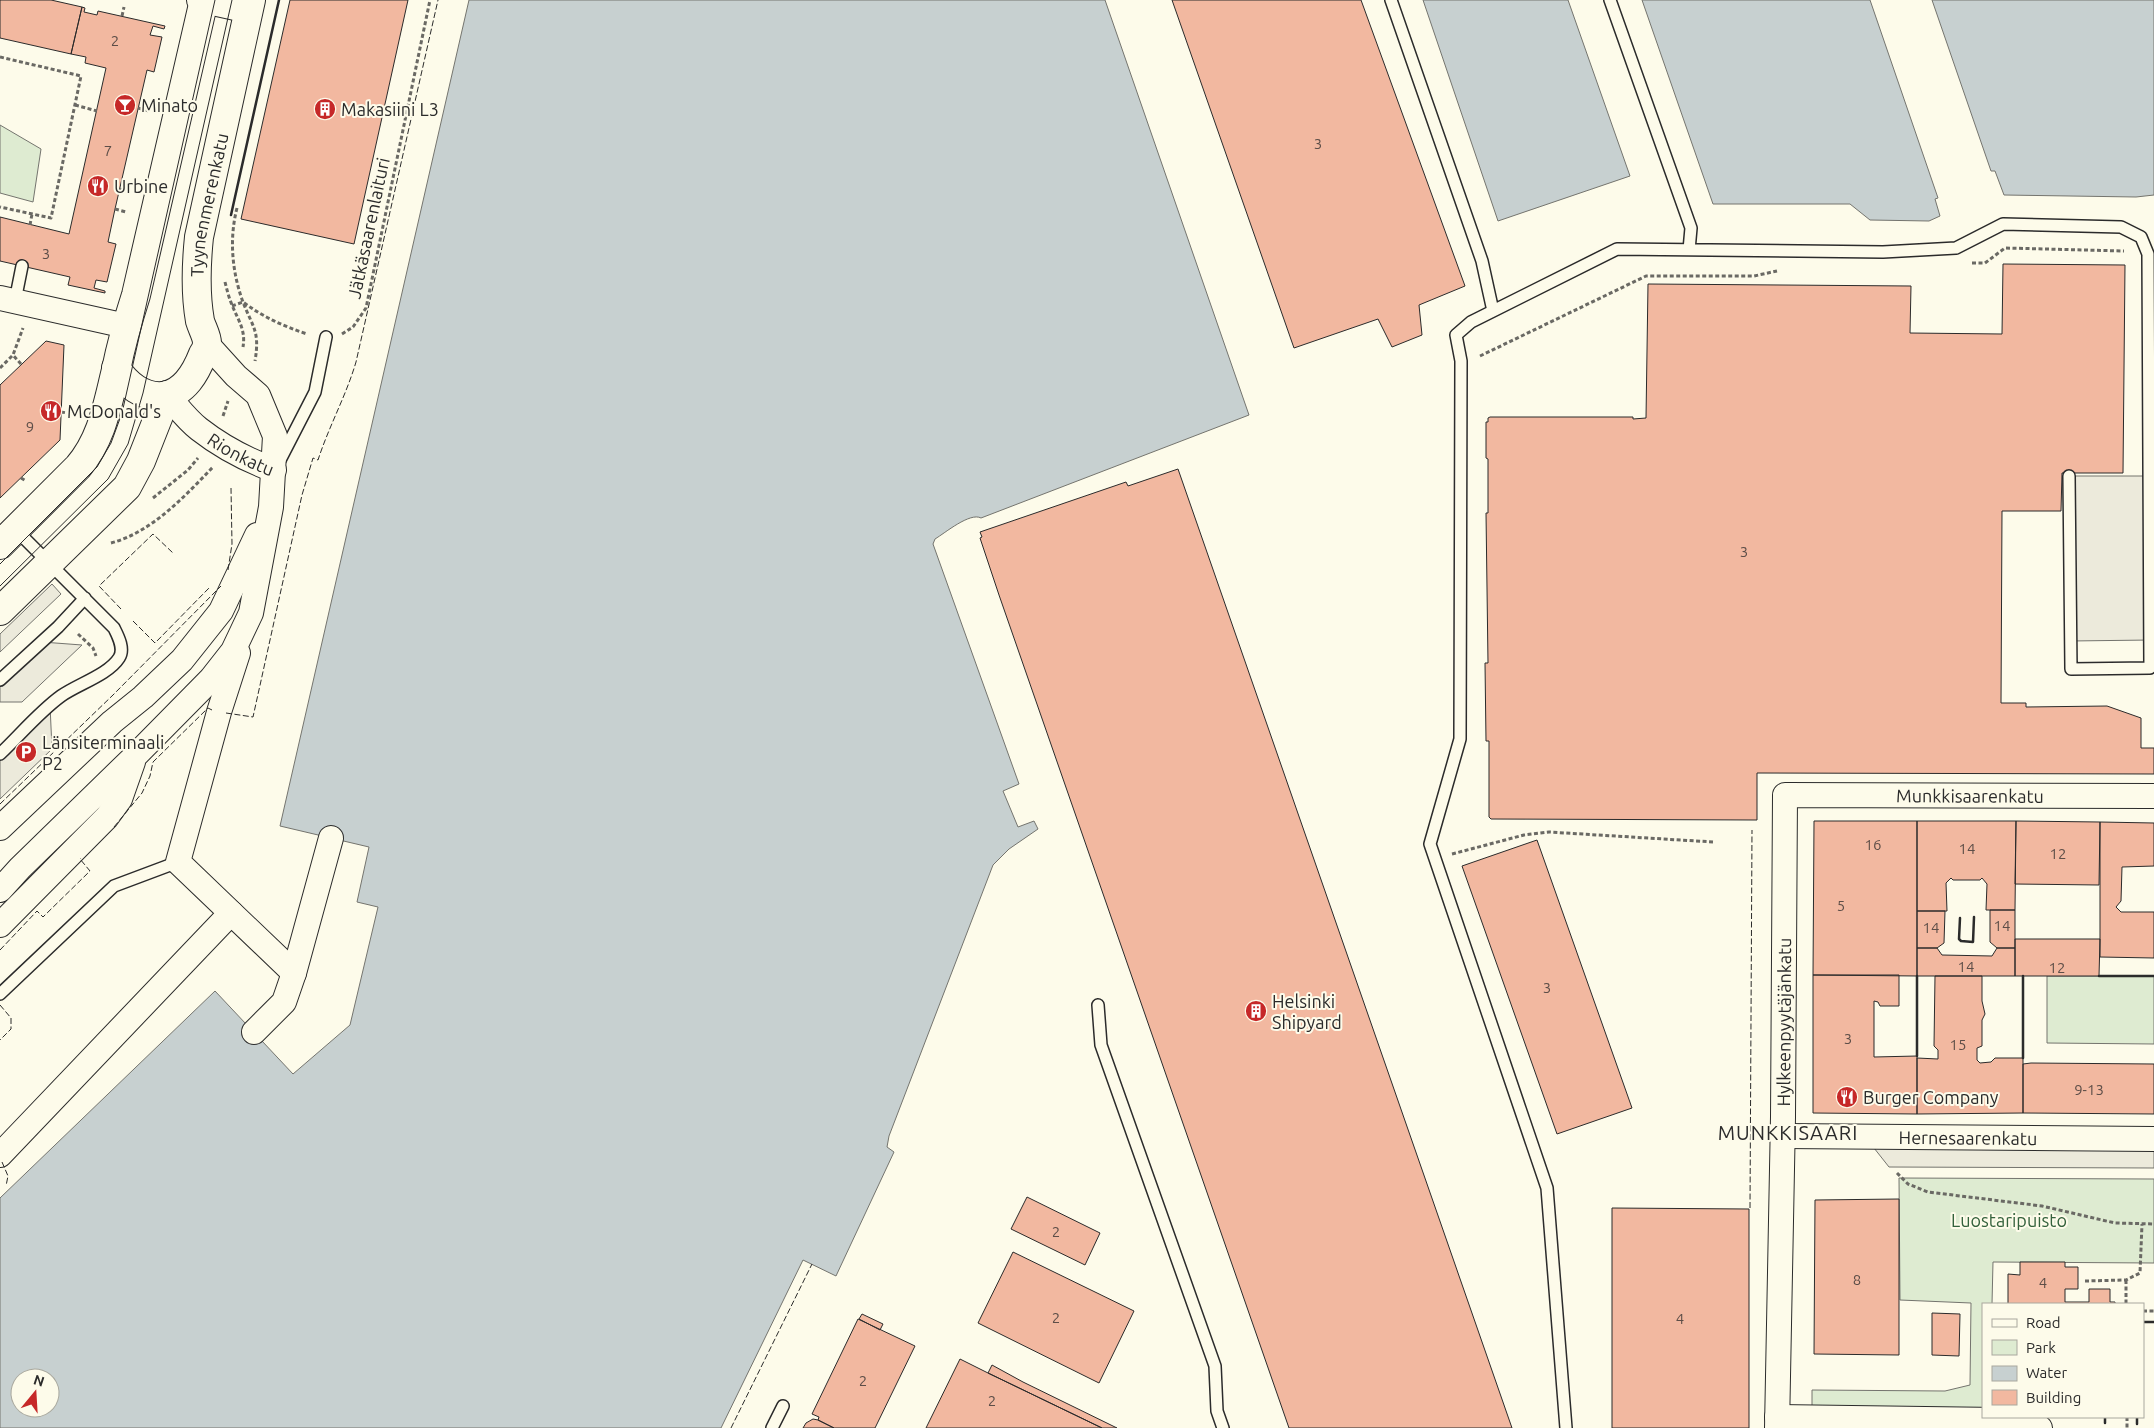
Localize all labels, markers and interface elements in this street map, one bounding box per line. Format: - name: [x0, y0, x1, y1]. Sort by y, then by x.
- house number: 2: [111, 32, 119, 49]
- bar icon: Minato: [113, 93, 137, 117]
- place label: Minato: [141, 95, 198, 115]
- building icon: Makasiini L3: [313, 97, 337, 121]
- place label: Makasiini L3: [341, 99, 439, 119]
- street label: Tyynenmerenkatu: [186, 131, 232, 277]
- house number: 3: [1314, 135, 1322, 152]
- house number: 7: [104, 142, 112, 159]
- street label: Jätkäsaarenlaituri: [343, 156, 393, 300]
- restaurant icon: Urbine: [86, 174, 110, 198]
- place label: Urbine: [114, 176, 168, 196]
- house number: 3: [42, 245, 50, 262]
- restaurant icon: McDonald's: [39, 399, 63, 423]
- place label: McDonald's: [67, 401, 161, 421]
- house number: 9: [26, 418, 34, 435]
- street label: Rionkatu: [204, 429, 277, 479]
- house number: 3: [1740, 543, 1748, 560]
- place label: Länsiterminaali P2: [42, 732, 164, 773]
- parking icon: Länsiterminaali P2: [14, 740, 38, 764]
- street label: Munkkisaarenkatu: [1896, 785, 2044, 806]
- house number: 16: [1865, 836, 1881, 853]
- house number: 14: [1959, 840, 1975, 857]
- house number: 12: [2050, 845, 2066, 862]
- house number: 5: [1837, 897, 1845, 914]
- house number: 14: [1994, 917, 2010, 934]
- house number: 14: [1923, 919, 1939, 936]
- street label: Hylkeenpyytäjänkatu: [1773, 937, 1794, 1107]
- house number: 14: [1958, 958, 1974, 975]
- house number: 12: [2049, 959, 2065, 976]
- house number: 3: [1543, 979, 1551, 996]
- place label: Helsinki Shipyard: [1272, 991, 1342, 1032]
- building icon: Helsinki Shipyard: [1244, 999, 1268, 1023]
- house number: 3: [1844, 1030, 1852, 1047]
- house number: 15: [1950, 1036, 1966, 1053]
- house number: 9-13: [2074, 1081, 2104, 1098]
- restaurant icon: Burger Company: [1835, 1085, 1859, 1109]
- place label: Burger Company: [1863, 1087, 1999, 1107]
- district label: MUNKKISAARI: [1718, 1121, 1858, 1144]
- street label: Hernesaarenkatu: [1899, 1127, 2037, 1148]
- park label: Luostaripuisto: [1951, 1210, 2067, 1230]
- house number: 2: [1052, 1223, 1060, 1240]
- house number: 8: [1853, 1271, 1861, 1288]
- house number: 4: [2039, 1274, 2047, 1291]
- legend: [1982, 1303, 2144, 1418]
- house number: 2: [1052, 1309, 1060, 1326]
- house number: 4: [1676, 1310, 1684, 1327]
- text: Road: [2026, 1314, 2061, 1331]
- text: Park: [2026, 1339, 2056, 1356]
- text: Water: [2026, 1364, 2067, 1381]
- north arrow: [10, 1368, 60, 1418]
- text: N: [32, 1371, 46, 1390]
- house number: 2: [859, 1372, 867, 1389]
- text: Building: [2026, 1389, 2081, 1406]
- house number: 2: [988, 1392, 996, 1409]

